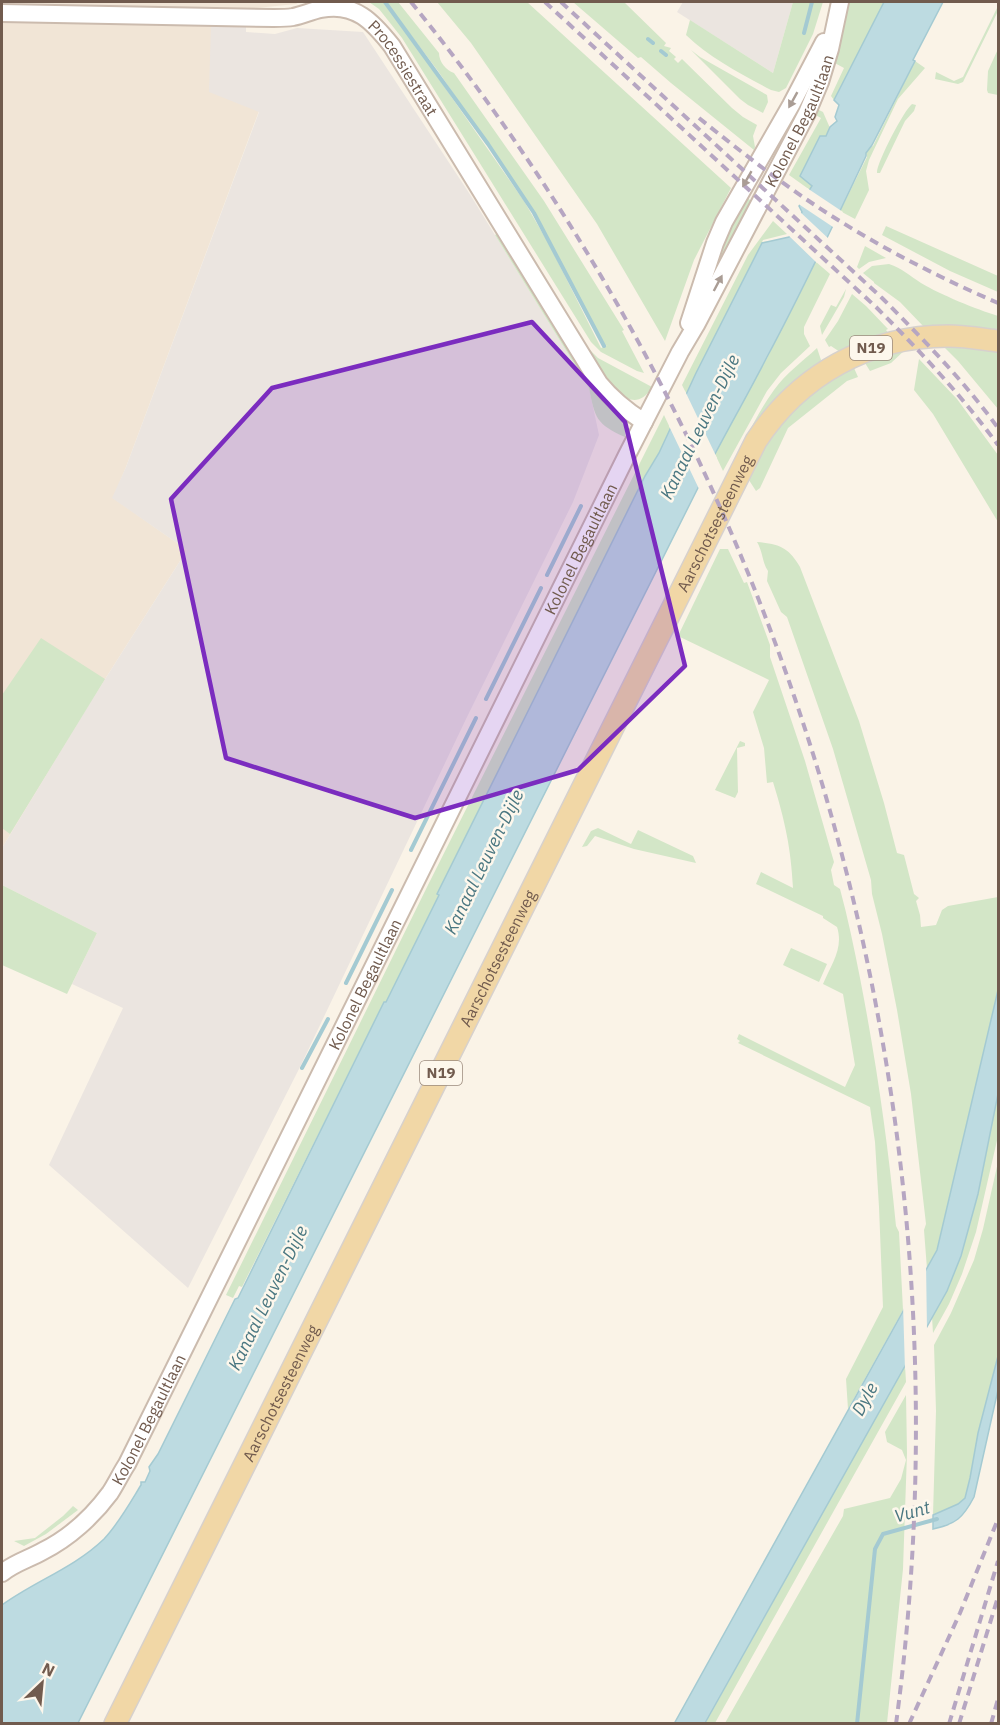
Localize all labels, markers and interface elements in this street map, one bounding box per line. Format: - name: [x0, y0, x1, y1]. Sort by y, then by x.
- street label: Processiestraat: [364, 16, 442, 119]
- street label: Kolonel Begaultlaan: [760, 52, 838, 190]
- one-way arrow: [788, 92, 798, 109]
- one-way arrow: [742, 171, 752, 188]
- one-way arrow: [713, 274, 723, 291]
- road number: N19: [850, 336, 892, 360]
- water label: Kanaal Leuven-Dijle: [654, 351, 745, 503]
- street label: Aarschotsesteenweg: [672, 451, 758, 595]
- street label: Kolonel Begaultlaan: [540, 480, 621, 618]
- water label: Kanaal Leuven-Dijle: [438, 786, 529, 938]
- street label: Aarschotsesteenweg: [455, 886, 540, 1030]
- street label: Kolonel Begaultlaan: [324, 915, 406, 1053]
- road number: N19: [420, 1061, 462, 1085]
- water label: Kanaal Leuven-Dijle: [222, 1222, 313, 1374]
- street label: Aarschotsesteenweg: [238, 1321, 323, 1465]
- street label: Kolonel Begaultlaan: [107, 1351, 190, 1488]
- water label: Dyle: [846, 1378, 883, 1419]
- water label: Vunt: [891, 1495, 934, 1528]
- north arrow: [12, 1653, 72, 1713]
- text: N: [39, 1658, 58, 1681]

